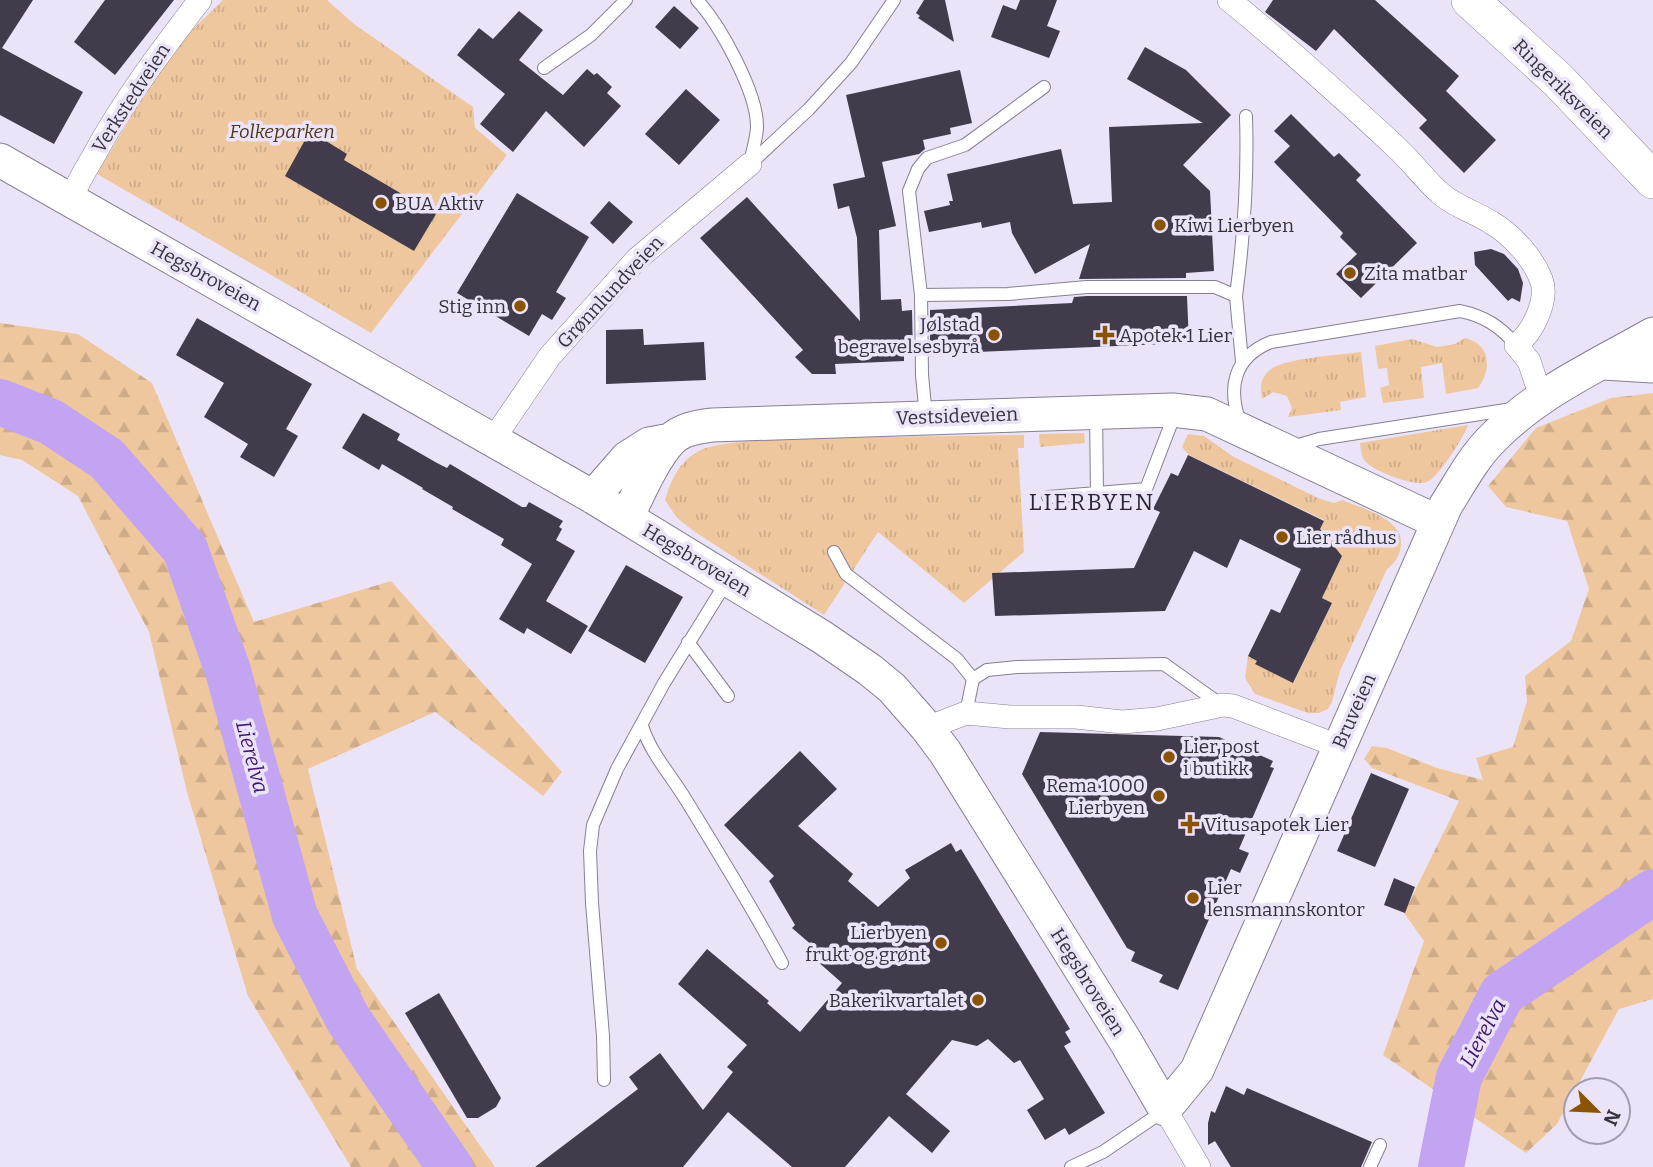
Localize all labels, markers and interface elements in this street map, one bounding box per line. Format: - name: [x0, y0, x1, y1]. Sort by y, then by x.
- street label: Ringeriksveien: [1508, 34, 1618, 144]
- street label: Verkstedveien: [87, 39, 175, 157]
- park label: Folkeparken: [229, 120, 335, 143]
- place label: BUA Aktiv: [395, 192, 485, 215]
- marker: BUA Aktiv: [373, 195, 389, 211]
- place label: Kiwi Lierbyen: [1174, 214, 1294, 237]
- marker: Kiwi Lierbyen: [1152, 217, 1168, 233]
- street label: Grønnlundveien: [552, 231, 668, 353]
- street label: Hegsbroveien: [147, 236, 265, 316]
- place label: Zita matbar: [1364, 262, 1468, 285]
- marker: Zita matbar: [1342, 265, 1358, 281]
- place label: Stig inn: [438, 295, 506, 318]
- marker: Stig inn: [512, 298, 528, 314]
- place label: Jølstad begravelsesbyrå: [838, 313, 981, 358]
- place label: Apotek 1 Lier: [1119, 324, 1233, 347]
- marker: Jølstad begravelsesbyrå: [986, 327, 1002, 343]
- marker: Apotek 1 Lier: [1097, 327, 1113, 343]
- street label: Vestsideveien: [896, 402, 1018, 430]
- district label: LIERBYEN: [1029, 488, 1155, 516]
- street label: Hegsbroveien: [639, 519, 755, 601]
- place label: Lier rådhus: [1296, 526, 1397, 549]
- marker: Lier rådhus: [1274, 529, 1290, 545]
- street label: Bruveien: [1327, 670, 1381, 752]
- water label: Lierelva: [230, 718, 274, 796]
- place label: Lier post i butikk: [1183, 735, 1260, 780]
- marker: Lier post i butikk: [1161, 749, 1177, 765]
- place label: Rema 1000 Lierbyen: [1046, 774, 1145, 819]
- marker: Rema 1000 Lierbyen: [1151, 788, 1167, 804]
- place label: Vitusapotek Lier: [1204, 813, 1349, 836]
- marker: Vitusapotek Lier: [1182, 816, 1198, 832]
- place label: Lier lensmannskontor: [1207, 876, 1365, 921]
- marker: Lier lensmannskontor: [1185, 890, 1201, 906]
- place label: Lierbyen frukt og grønt: [805, 921, 927, 966]
- street label: Hegsbroveien: [1046, 924, 1130, 1040]
- marker: Lierbyen frukt og grønt: [933, 935, 949, 951]
- place label: Bakerikvartalet: [829, 989, 964, 1012]
- marker: Bakerikvartalet: [970, 992, 986, 1008]
- water label: Lierelva: [1454, 994, 1512, 1072]
- north arrow: [1562, 1076, 1632, 1146]
- text: N: [1598, 1106, 1626, 1129]

